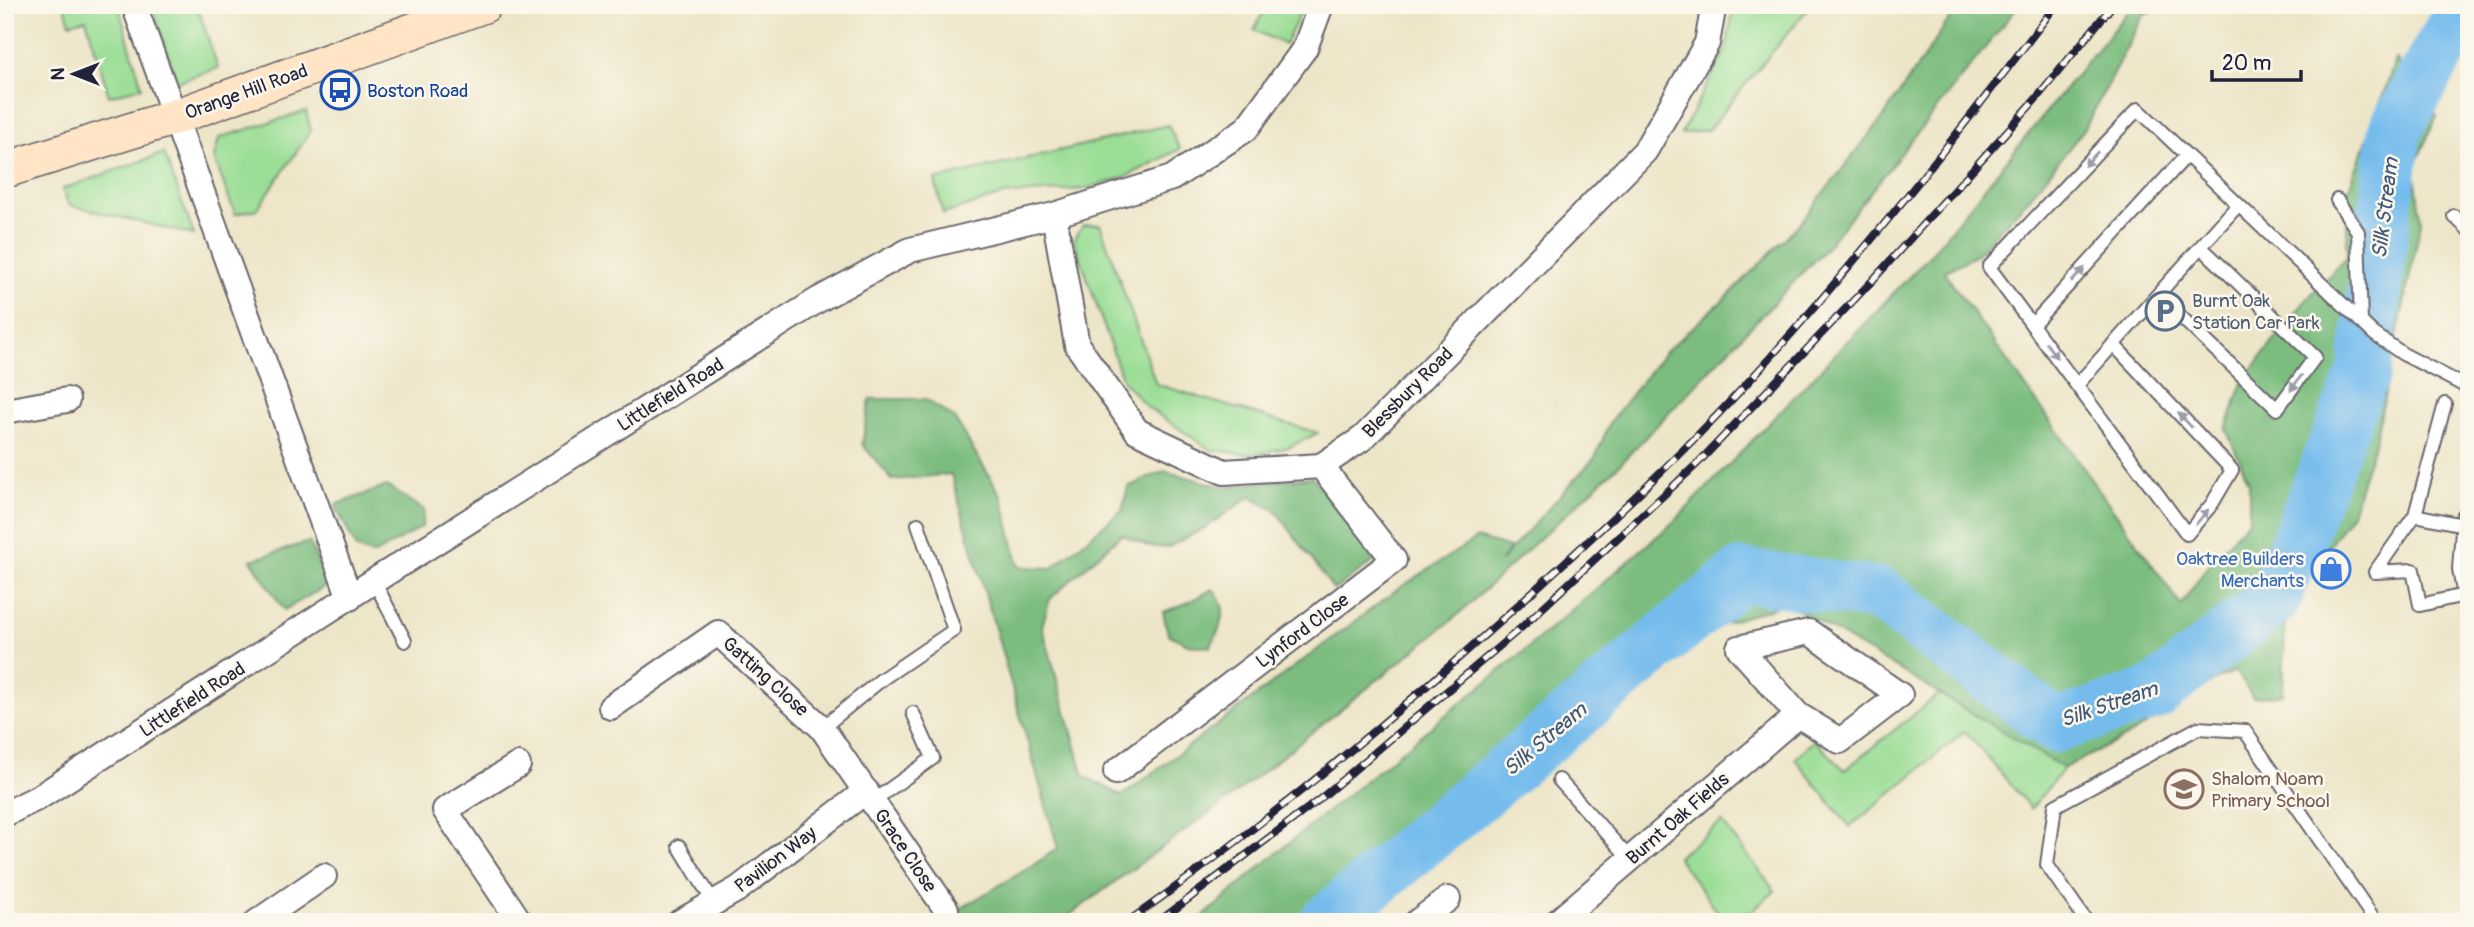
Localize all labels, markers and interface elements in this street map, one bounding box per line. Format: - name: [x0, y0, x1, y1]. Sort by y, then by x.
- north arrow: [38, 38, 108, 108]
- scale bar: [2212, 38, 2301, 82]
- text: 20 m: [2222, 50, 2271, 77]
- street label: Orange Hill Road: [182, 59, 311, 125]
- text: N: [46, 67, 70, 80]
- bus stop icon: Boston Road: [319, 69, 361, 111]
- place label: Boston Road: [367, 79, 468, 103]
- one-way arrow: [2084, 150, 2100, 167]
- water label: Silk Stream: [2366, 155, 2405, 260]
- one-way arrow: [2070, 267, 2086, 284]
- place label: Burnt Oak Station Car Park: [2192, 289, 2320, 335]
- parking icon: Burnt Oak Station Car Park: [2144, 290, 2186, 332]
- one-way arrow: [2044, 341, 2058, 359]
- street label: Blessbury Road: [1357, 342, 1458, 443]
- street label: Littlefield Road: [613, 353, 728, 437]
- one-way arrow: [2289, 374, 2303, 392]
- one-way arrow: [2178, 412, 2194, 429]
- one-way arrow: [2194, 508, 2209, 526]
- place label: Oaktree Builders Merchants: [2176, 547, 2305, 593]
- shop icon: Oaktree Builders Merchants: [2310, 548, 2352, 590]
- street label: Lynford Close: [1251, 588, 1354, 674]
- street label: Gatting Close: [717, 632, 814, 722]
- street label: Littlefield Road: [135, 657, 250, 743]
- water label: Silk Stream: [2057, 675, 2163, 734]
- water label: Silk Stream: [1498, 696, 1594, 782]
- street label: Burnt Oak Fields: [1621, 767, 1735, 870]
- place label: Shalom Noam Primary School: [2211, 767, 2330, 813]
- school or university icon: Shalom Noam Primary School: [2163, 768, 2205, 810]
- street label: Grace Close: [868, 804, 942, 897]
- street label: Pavilion Way: [730, 821, 821, 898]

